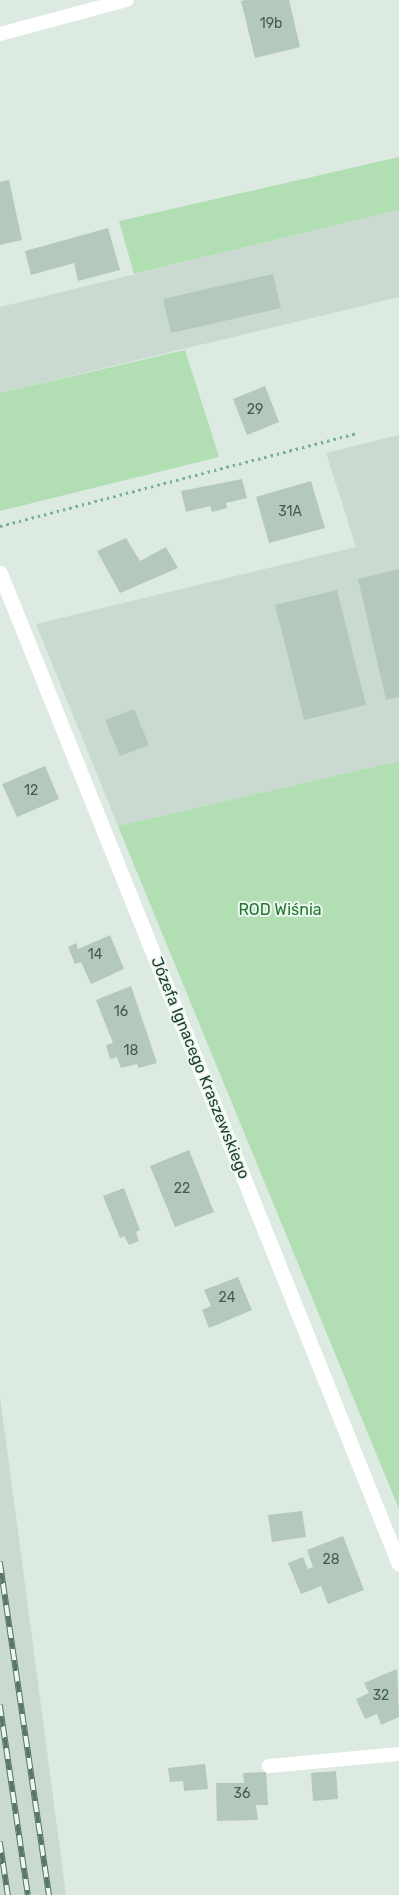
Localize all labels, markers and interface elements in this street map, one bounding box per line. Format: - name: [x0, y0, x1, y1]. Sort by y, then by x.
- house number: 19b: [260, 16, 282, 32]
- house number: 29: [247, 402, 263, 418]
- house number: 31A: [278, 504, 302, 520]
- house number: 12: [24, 783, 38, 799]
- park label: ROD Wiśnia: [238, 900, 322, 920]
- house number: 14: [88, 947, 102, 963]
- street label: Józefa Ignacego Kraszewskiego: [147, 954, 253, 1182]
- house number: 16: [114, 1004, 128, 1020]
- house number: 18: [124, 1043, 138, 1059]
- house number: 22: [174, 1181, 190, 1197]
- house number: 24: [219, 1290, 235, 1306]
- house number: 28: [322, 1552, 340, 1568]
- house number: 32: [373, 1688, 389, 1704]
- house number: 36: [234, 1786, 250, 1802]

